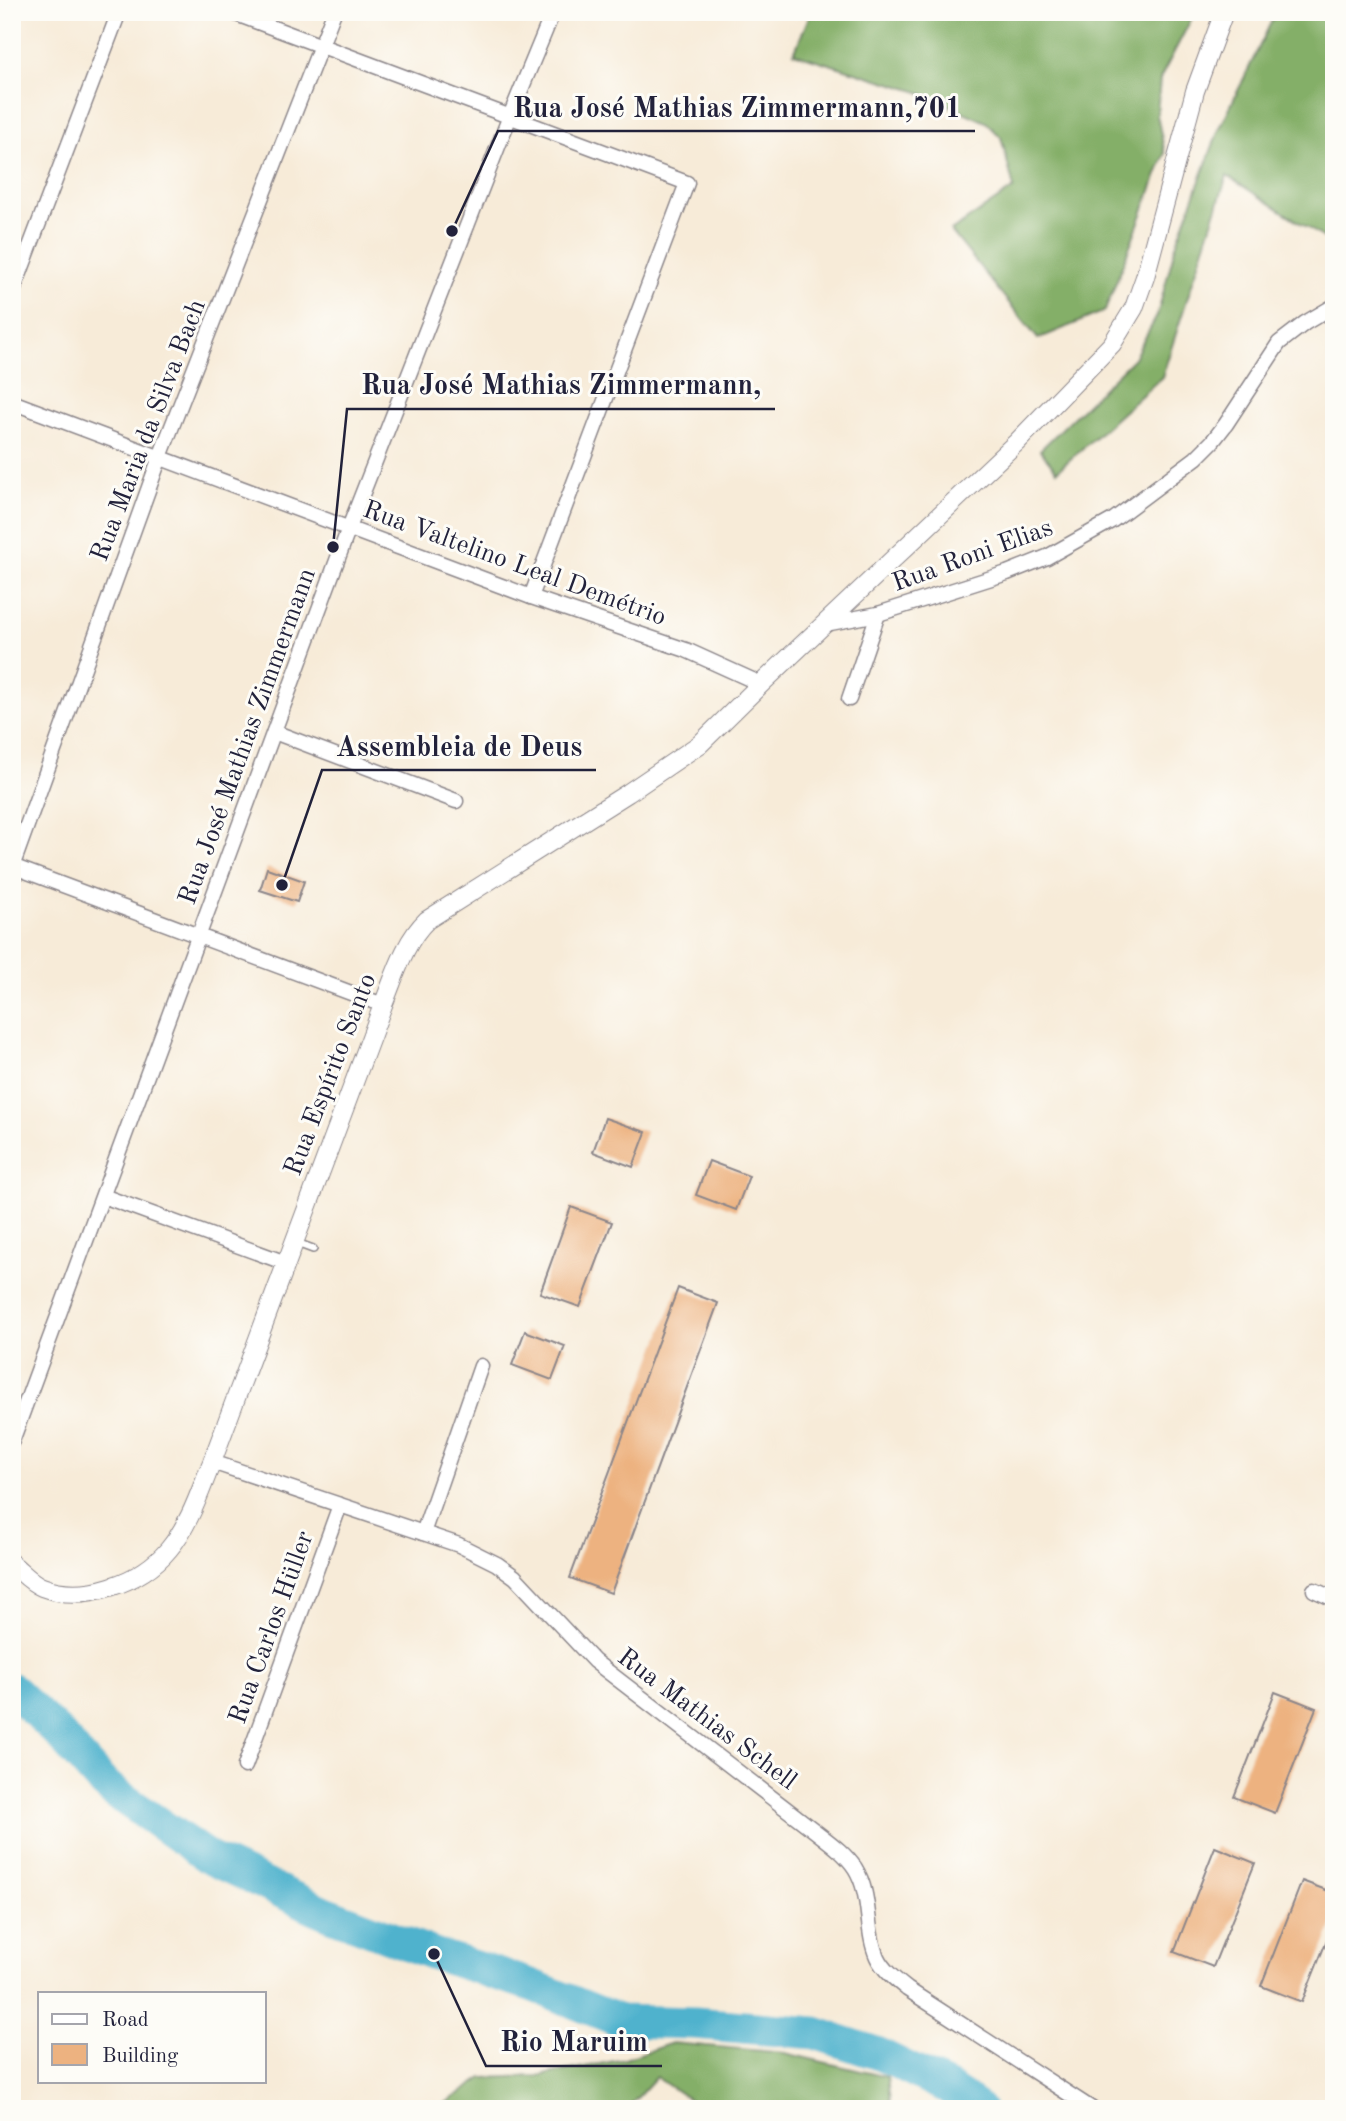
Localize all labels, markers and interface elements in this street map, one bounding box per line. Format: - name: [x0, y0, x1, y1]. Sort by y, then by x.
- callout: Rua José Mathias Zimmermann,701: [498, 82, 975, 131]
- text: Rua José Mathias Zimmermann,701: [513, 96, 961, 124]
- street label: Rua Maria da Silva Bach: [87, 296, 211, 565]
- callout: Rua José Mathias Zimmermann,: [347, 360, 775, 409]
- text: Rua José Mathias Zimmermann,: [361, 373, 761, 401]
- street label: Rua Valtelino Leal Demétrio: [359, 497, 670, 631]
- street label: Rua Roni Elias: [889, 515, 1056, 597]
- street label: Rua José Mathias Zimmermann: [175, 565, 321, 908]
- callout: Assembleia de Deus: [322, 721, 596, 770]
- text: Assembleia de Deus: [336, 735, 582, 763]
- street label: Rua Espírito Santo: [280, 970, 381, 1179]
- street label: Rua Carlos Hüller: [225, 1528, 319, 1728]
- street label: Rua Mathias Schell: [613, 1644, 801, 1795]
- legend: [38, 1992, 266, 2082]
- text: Road: [102, 2010, 149, 2031]
- callout: Rio Maruim: [486, 2017, 662, 2066]
- text: Rio Maruim: [500, 2030, 648, 2058]
- text: Building: [102, 2046, 179, 2067]

